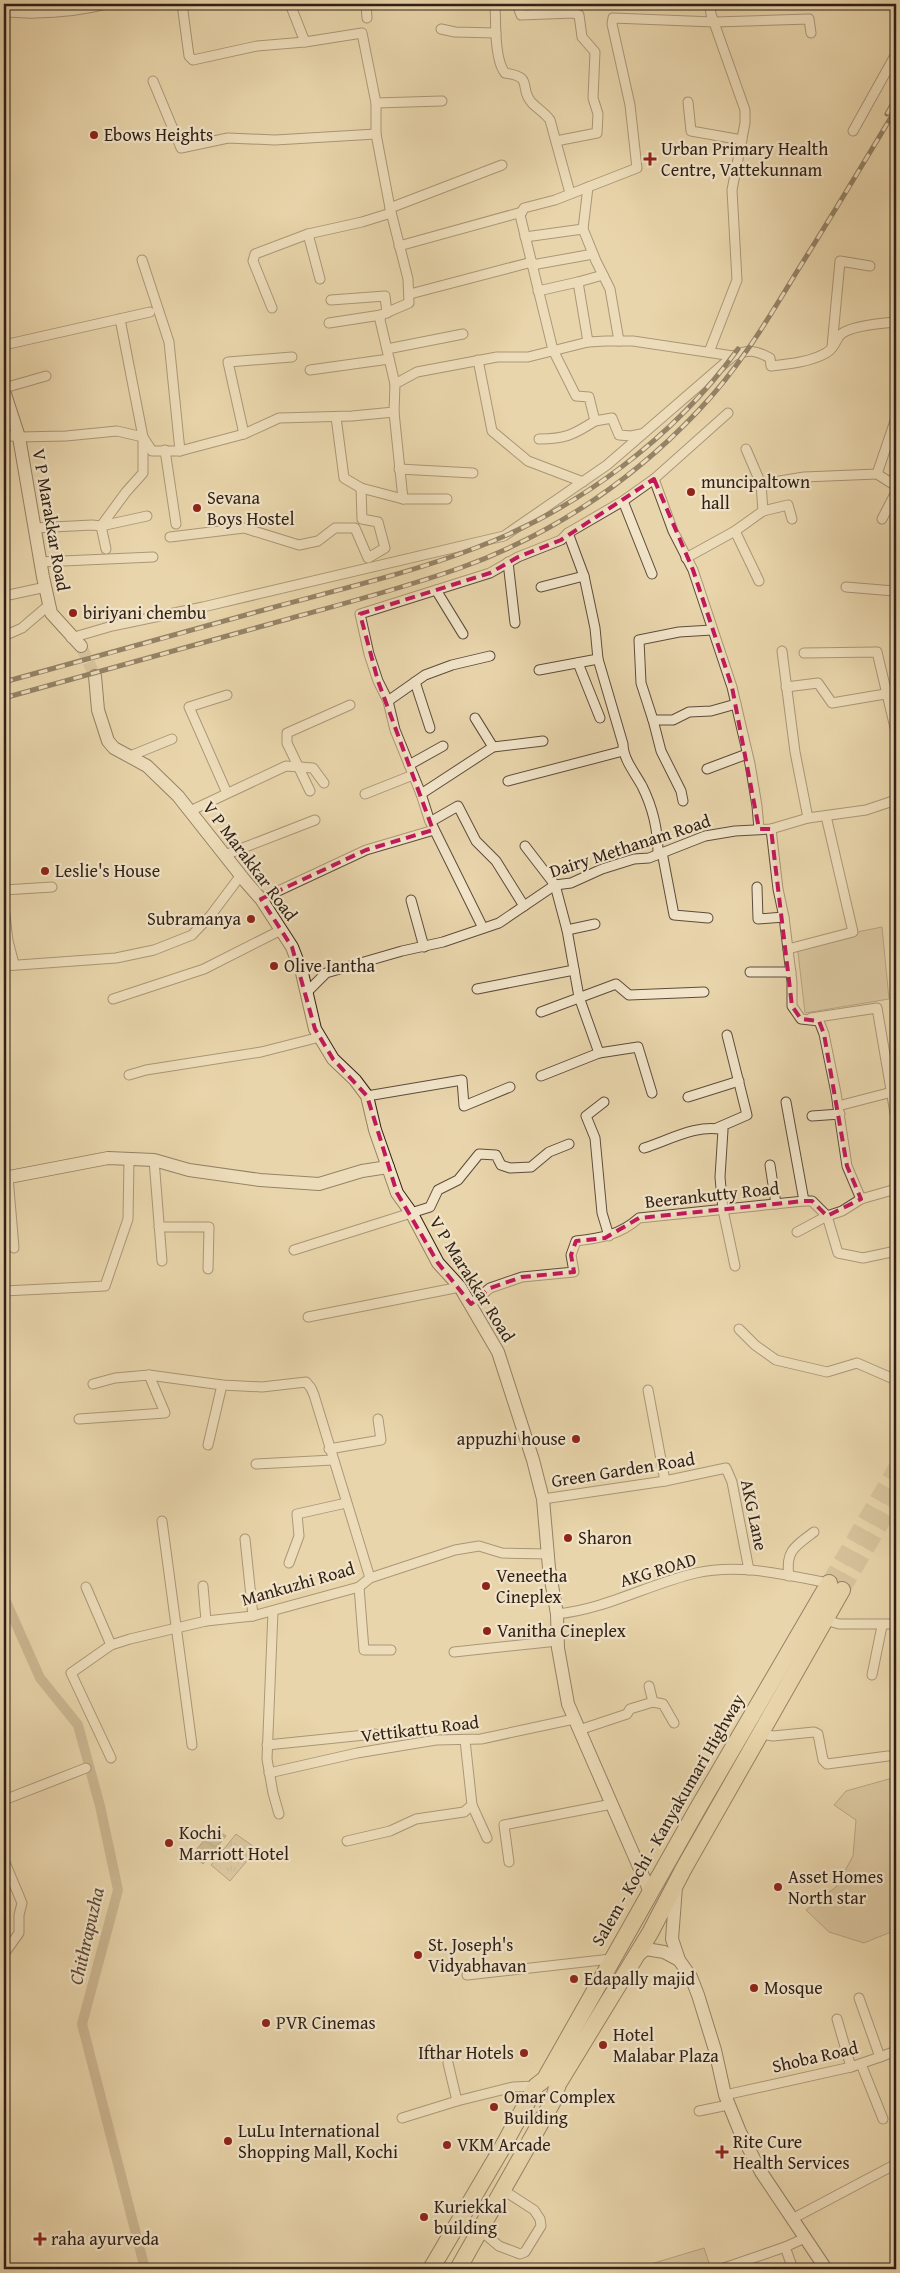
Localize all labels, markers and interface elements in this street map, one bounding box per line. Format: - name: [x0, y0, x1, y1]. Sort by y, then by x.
- place label: Ebows Heights: [104, 121, 213, 148]
- marker: Ebows Heights: [88, 129, 100, 141]
- place label: Urban Primary Health Centre, Vattekunnam: [661, 135, 828, 183]
- marker: Urban Primary Health Centre, Vattekunnam: [643, 152, 657, 166]
- street label: V P Marakkar Road: [26, 447, 77, 594]
- place label: muncipaltown hall: [701, 468, 810, 516]
- place label: Sevana Boys Hostel: [207, 484, 295, 532]
- marker: muncipaltown hall: [685, 486, 697, 498]
- marker: Sevana Boys Hostel: [191, 502, 203, 514]
- place label: biriyani chembu: [83, 599, 206, 626]
- marker: biriyani chembu: [67, 607, 79, 619]
- street label: V P Marakkar Road: [196, 795, 305, 927]
- street label: Dairy Methanam Road: [546, 807, 714, 884]
- place label: Leslie's House: [55, 857, 160, 884]
- marker: Leslie's House: [39, 865, 51, 877]
- place label: Subramanya: [147, 905, 241, 932]
- marker: Subramanya: [245, 913, 257, 925]
- place label: Olive Iantha: [284, 952, 376, 979]
- marker: Olive Iantha: [268, 960, 280, 972]
- street label: Beerankutty Road: [643, 1174, 781, 1215]
- street label: V P Marakkar Road: [423, 1210, 522, 1347]
- place label: appuzhi house: [457, 1425, 566, 1452]
- marker: appuzhi house: [570, 1433, 582, 1445]
- street label: Green Garden Road: [549, 1445, 697, 1494]
- street label: AKG Lane: [734, 1477, 775, 1553]
- place label: Sharon: [578, 1524, 632, 1551]
- marker: Sharon: [562, 1532, 574, 1544]
- street label: AKG ROAD: [616, 1545, 700, 1594]
- street label: Mankuzhi Road: [238, 1554, 358, 1613]
- place label: Veneetha Cineplex: [496, 1562, 568, 1610]
- marker: Veneetha Cineplex: [480, 1580, 492, 1592]
- place label: Vanitha Cineplex: [497, 1617, 627, 1644]
- marker: Vanitha Cineplex: [481, 1625, 493, 1637]
- street label: Salem - Kochi - Kanyakumari Highway: [584, 1689, 751, 1951]
- street label: Vettikattu Road: [359, 1708, 481, 1749]
- place label: Kochi Marriott Hotel: [179, 1819, 289, 1867]
- marker: Kochi Marriott Hotel: [163, 1837, 175, 1849]
- place label: Asset Homes North star: [788, 1863, 883, 1911]
- marker: Asset Homes North star: [772, 1881, 784, 1893]
- water label: Chithrapuzha: [61, 1884, 111, 1987]
- place label: St. Joseph's Vidyabhavan: [428, 1931, 527, 1979]
- marker: St. Joseph's Vidyabhavan: [412, 1949, 424, 1961]
- place label: Edapally majid: [584, 1965, 696, 1992]
- marker: Edapally majid: [568, 1973, 580, 1985]
- place label: Mosque: [764, 1974, 823, 2001]
- marker: Mosque: [748, 1982, 760, 1994]
- place label: PVR Cinemas: [276, 2009, 376, 2036]
- marker: PVR Cinemas: [260, 2017, 272, 2029]
- place label: Hotel Malabar Plaza: [613, 2021, 719, 2069]
- street label: Shoba Road: [769, 2033, 861, 2080]
- place label: Ifthar Hotels: [418, 2039, 514, 2066]
- marker: Hotel Malabar Plaza: [597, 2039, 609, 2051]
- marker: Ifthar Hotels: [518, 2047, 530, 2059]
- place label: Omar Complex Building: [504, 2083, 616, 2131]
- marker: Omar Complex Building: [488, 2101, 500, 2113]
- place label: LuLu International Shopping Mall, Kochi: [238, 2117, 398, 2165]
- place label: Rite Cure Health Services: [733, 2128, 850, 2176]
- place label: VKM Arcade: [457, 2131, 551, 2158]
- marker: LuLu International Shopping Mall, Kochi: [222, 2135, 234, 2147]
- marker: VKM Arcade: [441, 2139, 453, 2151]
- marker: Rite Cure Health Services: [715, 2145, 729, 2159]
- place label: Kuriekkal building: [434, 2193, 507, 2241]
- marker: Kuriekkal building: [418, 2211, 430, 2223]
- place label: raha ayurveda: [51, 2225, 160, 2252]
- marker: raha ayurveda: [33, 2232, 47, 2246]

